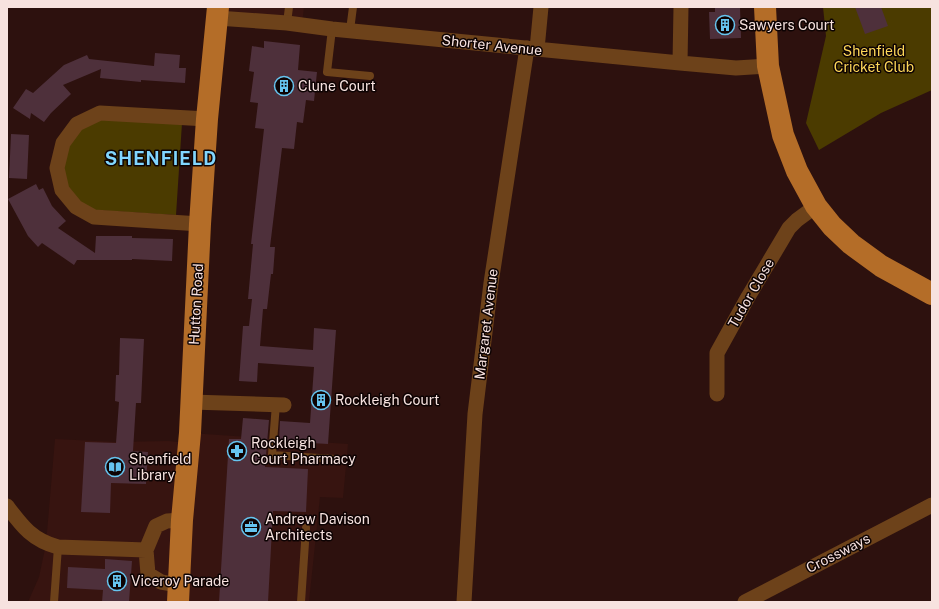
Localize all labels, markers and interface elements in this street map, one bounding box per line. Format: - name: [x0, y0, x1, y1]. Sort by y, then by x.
- building icon: Sawyers Court: [714, 14, 736, 36]
- place label: Sawyers Court: [739, 17, 835, 33]
- street label: Shorter Avenue: [441, 32, 543, 58]
- park label: Shenfield Cricket Club: [834, 43, 914, 75]
- building icon: Clune Court: [273, 75, 295, 97]
- place label: Clune Court: [298, 78, 376, 94]
- district label: SHENFIELD: [105, 148, 217, 169]
- street label: Tudor Close: [725, 256, 777, 330]
- street label: Hutton Road: [186, 263, 206, 345]
- street label: Margaret Avenue: [471, 268, 501, 380]
- building icon: Rockleigh Court: [310, 389, 332, 411]
- place label: Rockleigh Court: [335, 392, 439, 408]
- place label: Rockleigh Court Pharmacy: [251, 435, 356, 467]
- pharmacy icon: Rockleigh Court Pharmacy: [226, 440, 248, 462]
- place label: Shenfield Library: [129, 451, 191, 483]
- library icon: Shenfield Library: [104, 456, 126, 478]
- place label: Andrew Davison Architects: [265, 511, 370, 543]
- office icon: Andrew Davison Architects: [240, 516, 262, 538]
- street label: Crossways: [803, 530, 873, 576]
- building icon: Viceroy Parade: [106, 570, 128, 592]
- place label: Viceroy Parade: [131, 573, 229, 589]

